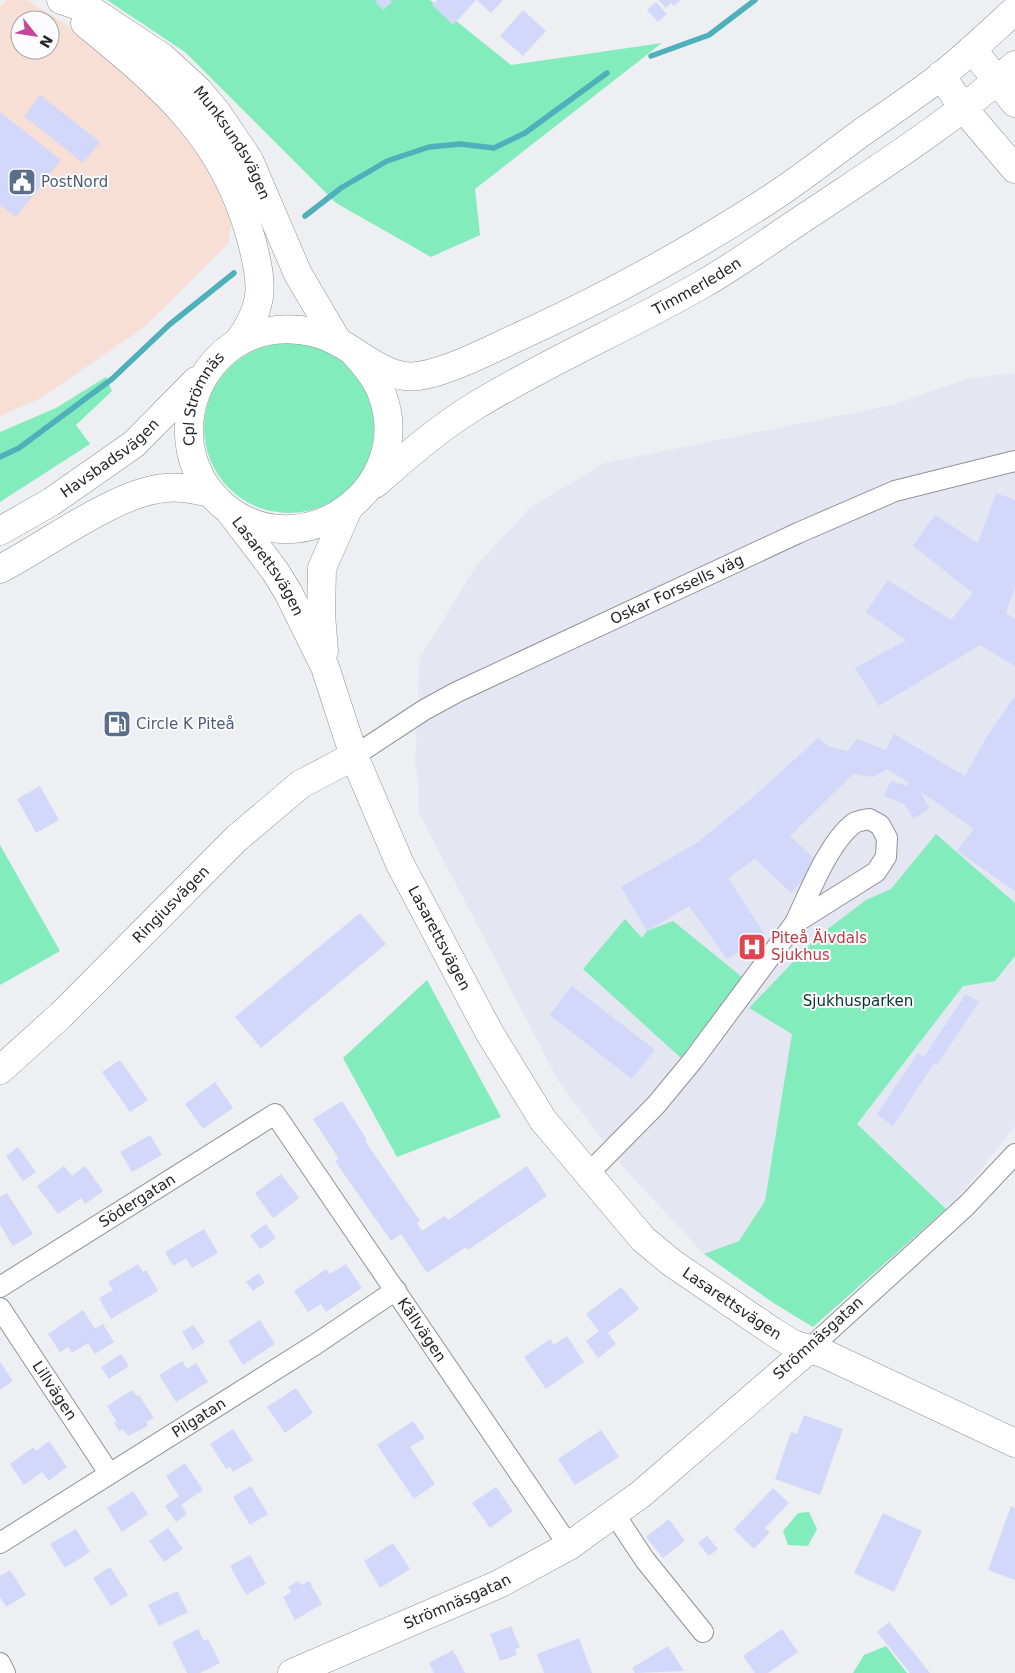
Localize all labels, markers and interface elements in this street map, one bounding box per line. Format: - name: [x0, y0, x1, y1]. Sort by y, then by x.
- north arrow: [10, 10, 60, 60]
- text: N: [36, 32, 56, 51]
- street label: Munksundsvägen: [190, 82, 274, 202]
- public building icon: PostNord: [7, 167, 37, 197]
- place label: PostNord: [41, 173, 108, 191]
- street label: Timmerleden: [649, 254, 744, 319]
- street label: Cpl Strömnäs: [180, 348, 228, 447]
- street label: Havsbadsvägen: [57, 415, 163, 502]
- street label: Lasarettsvägen: [228, 513, 307, 619]
- street label: Oskar Forssells väg: [607, 551, 746, 628]
- fuel station icon: Circle K Piteå: [102, 709, 132, 739]
- place label: Circle K Piteå: [136, 715, 235, 733]
- street label: Ringiusvägen: [129, 862, 213, 947]
- street label: Lasarettsvägen: [404, 883, 474, 993]
- place label: Piteå Älvdals Sjukhus: [771, 928, 867, 964]
- hospital icon: Piteå Älvdals Sjukhus: [737, 932, 767, 962]
- park label: Sjukhusparken: [803, 992, 913, 1010]
- street label: Södergatan: [96, 1170, 179, 1231]
- street label: Lasarettsvägen: [679, 1264, 785, 1344]
- street label: Strömnäsgatan: [769, 1293, 867, 1383]
- street label: Källvägen: [394, 1294, 450, 1365]
- street label: Lillvägen: [29, 1358, 81, 1424]
- street label: Pilgatan: [169, 1394, 229, 1441]
- street label: Strömnäsgatan: [401, 1570, 514, 1633]

